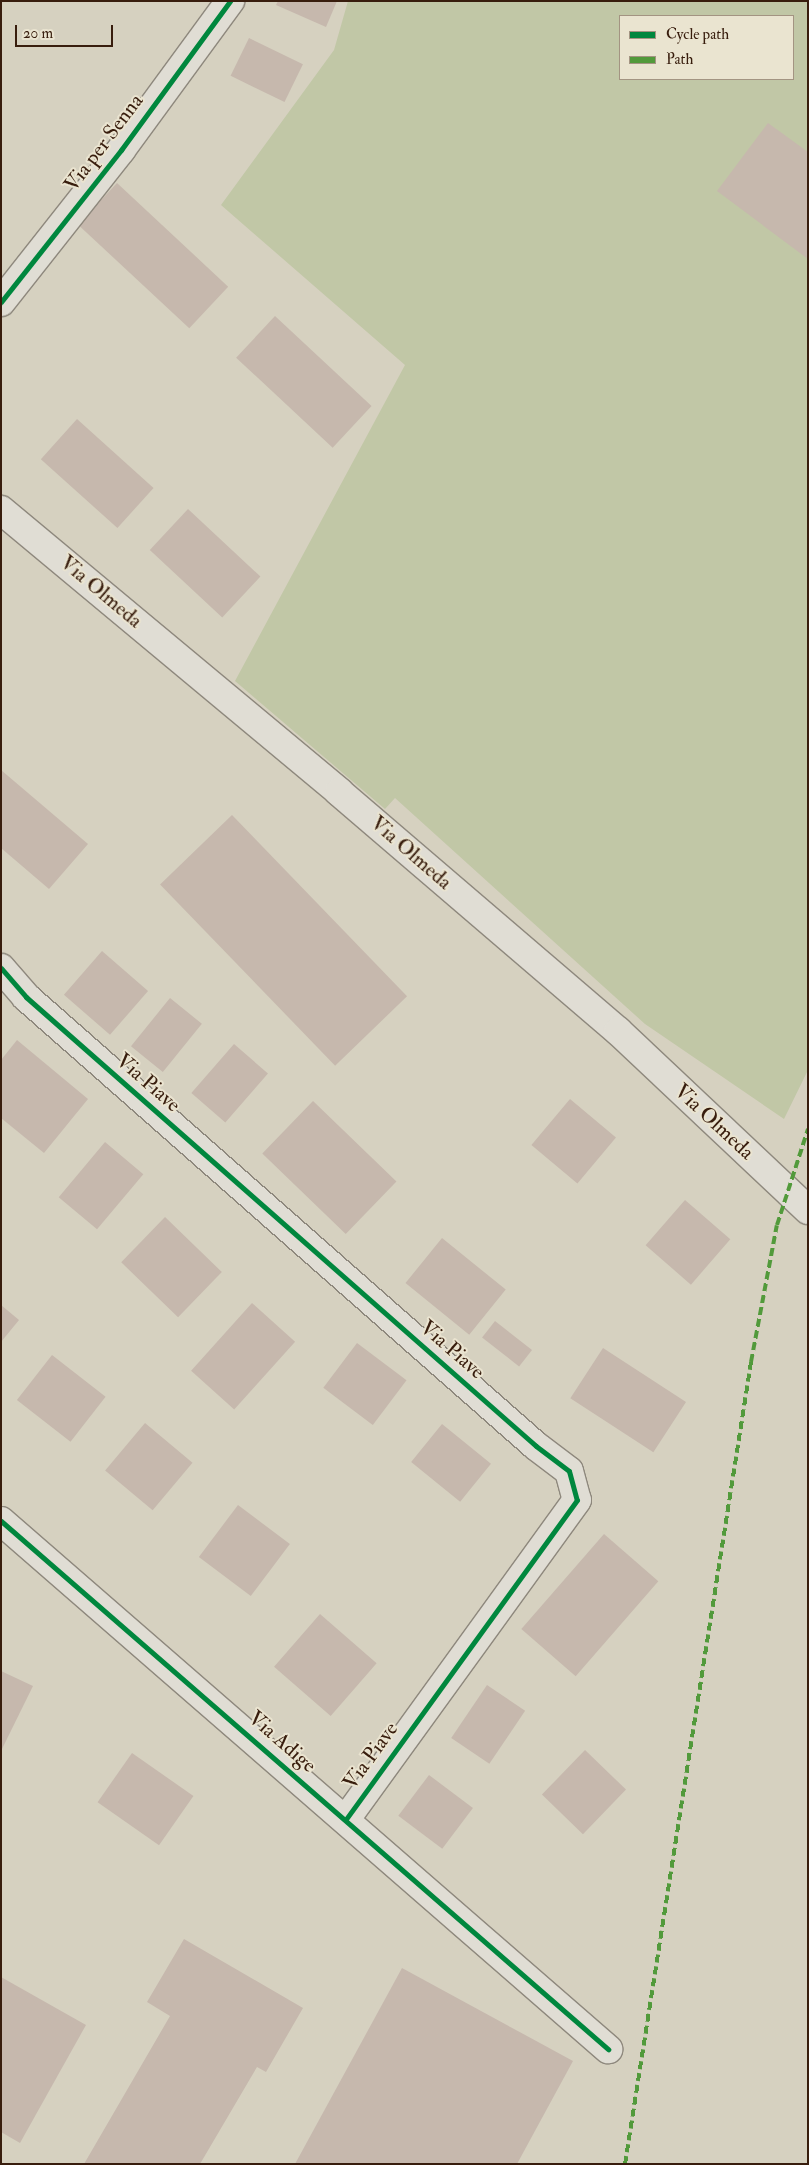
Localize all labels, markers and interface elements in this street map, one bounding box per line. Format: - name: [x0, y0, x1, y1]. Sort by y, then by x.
- scale bar: [18, 15, 115, 47]
- legend: [619, 15, 794, 80]
- text: 20 m: [23, 24, 53, 43]
- text: Cycle path: [666, 25, 729, 44]
- text: Path: [666, 50, 693, 69]
- street label: Via per Senna: [59, 89, 149, 197]
- street label: Via Olmeda: [55, 550, 147, 634]
- street label: Via Olmeda: [365, 811, 457, 895]
- street label: Via Piave: [111, 1048, 185, 1118]
- street label: Via Olmeda: [669, 1079, 759, 1165]
- street label: Via Piave: [415, 1315, 489, 1385]
- street label: Via Adige: [243, 1706, 321, 1778]
- street label: Via Piave: [338, 1717, 404, 1795]

